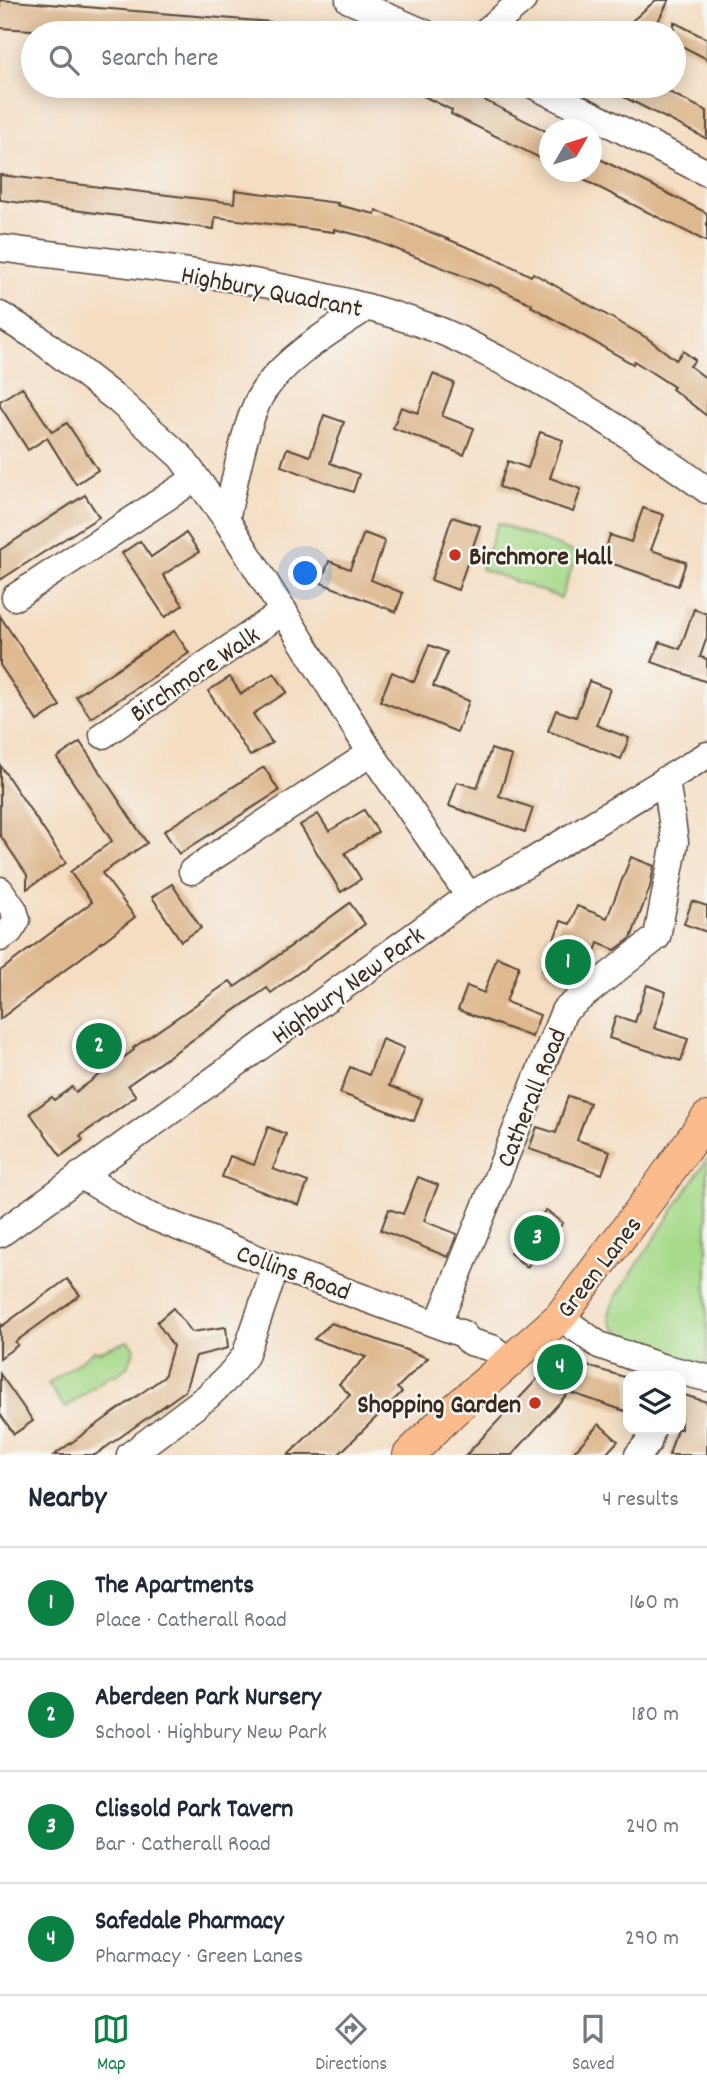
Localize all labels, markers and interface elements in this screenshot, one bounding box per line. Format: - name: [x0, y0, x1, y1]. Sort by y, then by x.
- search box: [21, 21, 686, 98]
- icon: search: [45, 41, 83, 79]
- text: Search here: [101, 41, 219, 78]
- north arrow: [539, 119, 602, 182]
- street label: Highbury Quadrant: [177, 258, 366, 329]
- place label: Birchmore Hall: [469, 540, 613, 577]
- marker: Birchmore Hall: [447, 547, 463, 563]
- your location: [288, 556, 322, 590]
- street label: Birchmore Walk: [124, 619, 268, 733]
- street label: Highbury New Park: [265, 919, 433, 1055]
- pin: 1: [545, 936, 591, 988]
- pin: 2: [76, 1020, 122, 1072]
- street label: Catherall Road: [489, 1023, 578, 1173]
- street label: Green Lanes: [549, 1209, 653, 1327]
- pin: 3: [514, 1212, 560, 1264]
- street label: Collins Road: [231, 1237, 355, 1312]
- pin: 4: [537, 1341, 583, 1393]
- map controls: [623, 1371, 686, 1434]
- button: layers: [623, 1371, 686, 1434]
- place label: Shopping Garden: [357, 1388, 521, 1425]
- marker: Shopping Garden: [527, 1395, 543, 1411]
- text: Nearby: [28, 1479, 106, 1522]
- text: 4 results: [602, 1484, 679, 1517]
- text: The Apartments: [95, 1568, 254, 1605]
- text: 1: [48, 1587, 54, 1620]
- text: 160 m: [629, 1587, 679, 1620]
- text: Place · Catherall Road: [95, 1605, 287, 1638]
- text: Aberdeen Park Nursery: [95, 1680, 321, 1717]
- text: 2: [46, 1699, 56, 1732]
- text: 180 m: [631, 1699, 679, 1732]
- text: School · Highbury New Park: [95, 1717, 327, 1750]
- text: Clissold Park Tavern: [95, 1792, 293, 1829]
- text: 3: [46, 1811, 56, 1844]
- text: 240 m: [626, 1811, 679, 1844]
- text: Bar · Catherall Road: [95, 1829, 271, 1862]
- text: Safedale Pharmacy: [95, 1904, 284, 1941]
- text: 4: [46, 1923, 56, 1956]
- text: 290 m: [625, 1923, 679, 1956]
- text: Pharmacy · Green Lanes: [95, 1941, 303, 1974]
- tab: Map: [92, 2010, 130, 2079]
- tab: Directions: [315, 2010, 387, 2079]
- tab: Saved: [572, 2010, 615, 2079]

